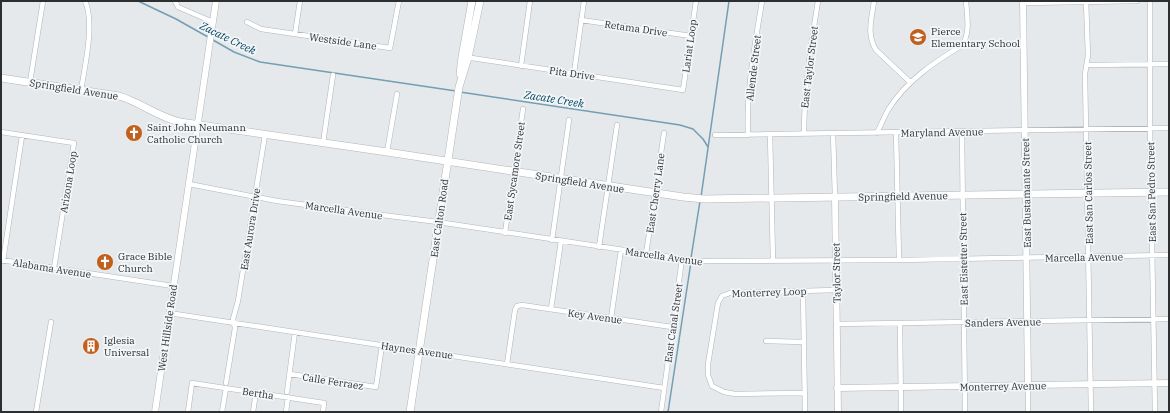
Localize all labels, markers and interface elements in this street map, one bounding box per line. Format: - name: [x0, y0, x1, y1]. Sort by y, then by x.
- water label: Zacate Creek: [197, 18, 258, 58]
- street label: Retama Drive: [604, 18, 668, 39]
- street label: Lariat Loop: [679, 19, 700, 74]
- street label: East Taylor Street: [798, 25, 821, 109]
- place label: Pierce Elementary School: [931, 25, 1020, 50]
- school or university icon: Pierce Elementary School: [908, 27, 928, 47]
- street label: Westside Lane: [308, 30, 377, 53]
- street label: Allende Street: [743, 34, 764, 102]
- street label: Pita Drive: [548, 64, 596, 83]
- street label: Springfield Avenue: [29, 76, 119, 103]
- water label: Zacate Creek: [522, 87, 585, 111]
- street label: East Sycamore Street: [501, 120, 528, 221]
- place label: Saint John Neumann Catholic Church: [147, 121, 246, 146]
- church icon: Saint John Neumann Catholic Church: [124, 123, 144, 143]
- street label: Maryland Avenue: [901, 125, 983, 140]
- street label: East Bustamante Street: [1019, 138, 1034, 248]
- street label: East San Carlos Street: [1081, 141, 1096, 244]
- street label: East San Pedro Street: [1144, 141, 1159, 242]
- street label: Arizona Loop: [57, 150, 80, 214]
- street label: East Cherry Lane: [643, 152, 668, 234]
- street label: Springfield Avenue: [535, 169, 625, 196]
- street label: East Calton Road: [428, 178, 451, 258]
- street label: East Aurora Drive: [238, 187, 263, 271]
- street label: Springfield Avenue: [858, 189, 948, 204]
- street label: Marcella Avenue: [304, 199, 383, 222]
- street label: East Eistetter Street: [956, 212, 971, 306]
- street label: Taylor Street: [829, 242, 844, 303]
- street label: Marcella Avenue: [624, 245, 703, 268]
- place label: Grace Bible Church: [118, 250, 172, 275]
- street label: Marcella Avenue: [1045, 250, 1123, 265]
- church icon: Grace Bible Church: [95, 252, 115, 272]
- street label: Alabama Avenue: [12, 256, 92, 281]
- street label: East Canal Street: [662, 282, 686, 363]
- street label: West Hillside Road: [155, 284, 180, 373]
- street label: Monterrey Loop: [731, 285, 807, 300]
- street label: Key Avenue: [567, 306, 623, 327]
- street label: Sanders Avenue: [965, 315, 1041, 330]
- place label: Iglesia Universal: [104, 334, 149, 359]
- building icon: Iglesia Universal: [81, 336, 101, 356]
- street label: Haynes Avenue: [380, 339, 454, 362]
- street label: Calle Ferraez: [302, 370, 364, 393]
- street label: Monterrey Avenue: [960, 379, 1046, 394]
- street label: Bertha: [241, 385, 275, 402]

